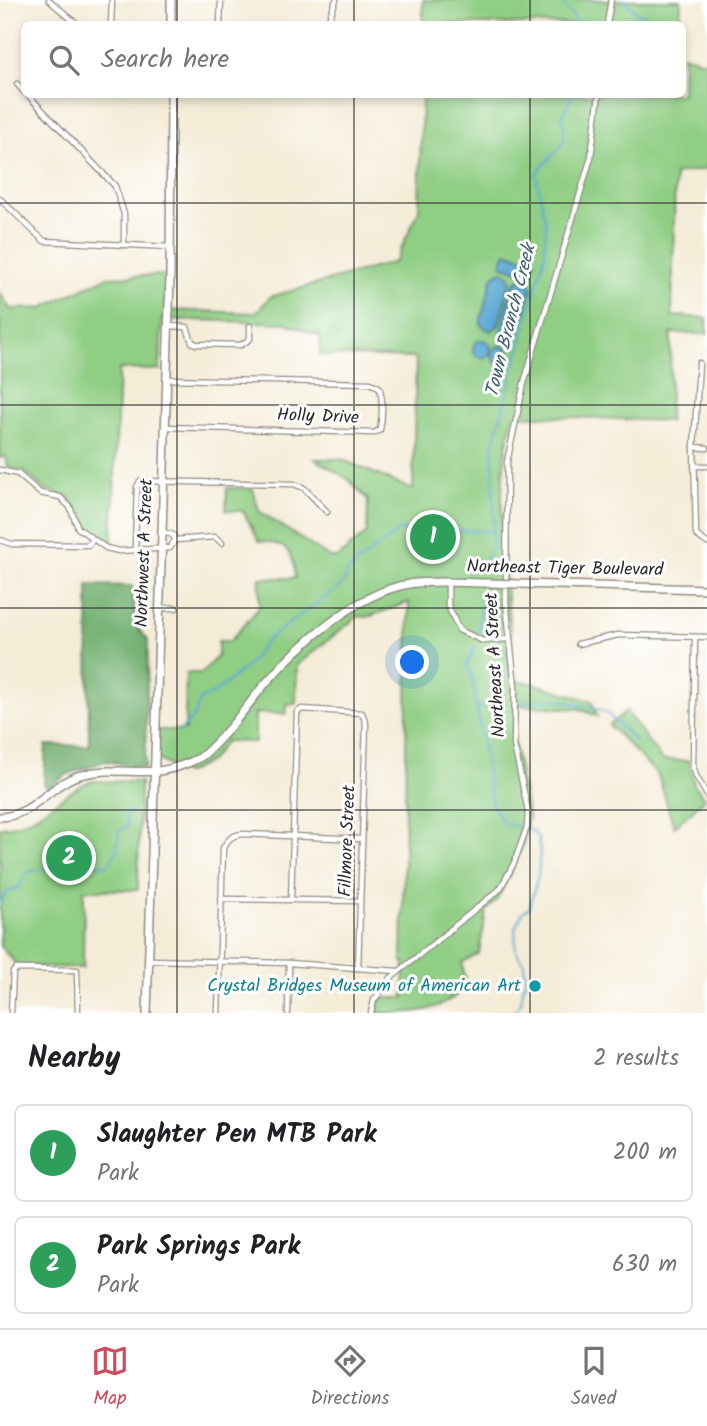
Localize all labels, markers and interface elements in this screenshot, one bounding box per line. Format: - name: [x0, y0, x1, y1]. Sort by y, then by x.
- search box: [21, 21, 686, 98]
- text: Search here: [101, 39, 229, 81]
- icon: search: [45, 41, 83, 79]
- water label: Town Branch Creek: [477, 238, 545, 401]
- street label: Holly Drive: [276, 401, 360, 433]
- street label: Northwest A Street: [128, 477, 162, 628]
- pin: 1: [410, 511, 456, 563]
- street label: Northeast Tiger Boulevard: [466, 553, 665, 585]
- street label: Northeast A Street: [478, 591, 514, 738]
- your location: [395, 645, 429, 679]
- street label: Fillmore Street: [332, 784, 364, 897]
- pin: 2: [46, 832, 92, 884]
- place label: Crystal Bridges Museum of American Art: [207, 972, 522, 1001]
- marker: Crystal Bridges Museum of American Art: [527, 978, 543, 994]
- text: Nearby: [28, 1035, 120, 1083]
- text: 2 results: [593, 1041, 679, 1077]
- text: Slaughter Pen MTB Park: [97, 1114, 376, 1156]
- text: 1: [50, 1135, 56, 1171]
- text: 200 m: [613, 1135, 677, 1171]
- text: Park: [97, 1156, 139, 1192]
- text: Park Springs Park: [97, 1226, 300, 1268]
- text: 2: [46, 1247, 60, 1283]
- text: 630 m: [612, 1247, 677, 1283]
- text: Park: [97, 1268, 139, 1304]
- tab: Map: [91, 1342, 129, 1414]
- tab: Directions: [311, 1342, 389, 1414]
- tab: Saved: [571, 1342, 616, 1414]

